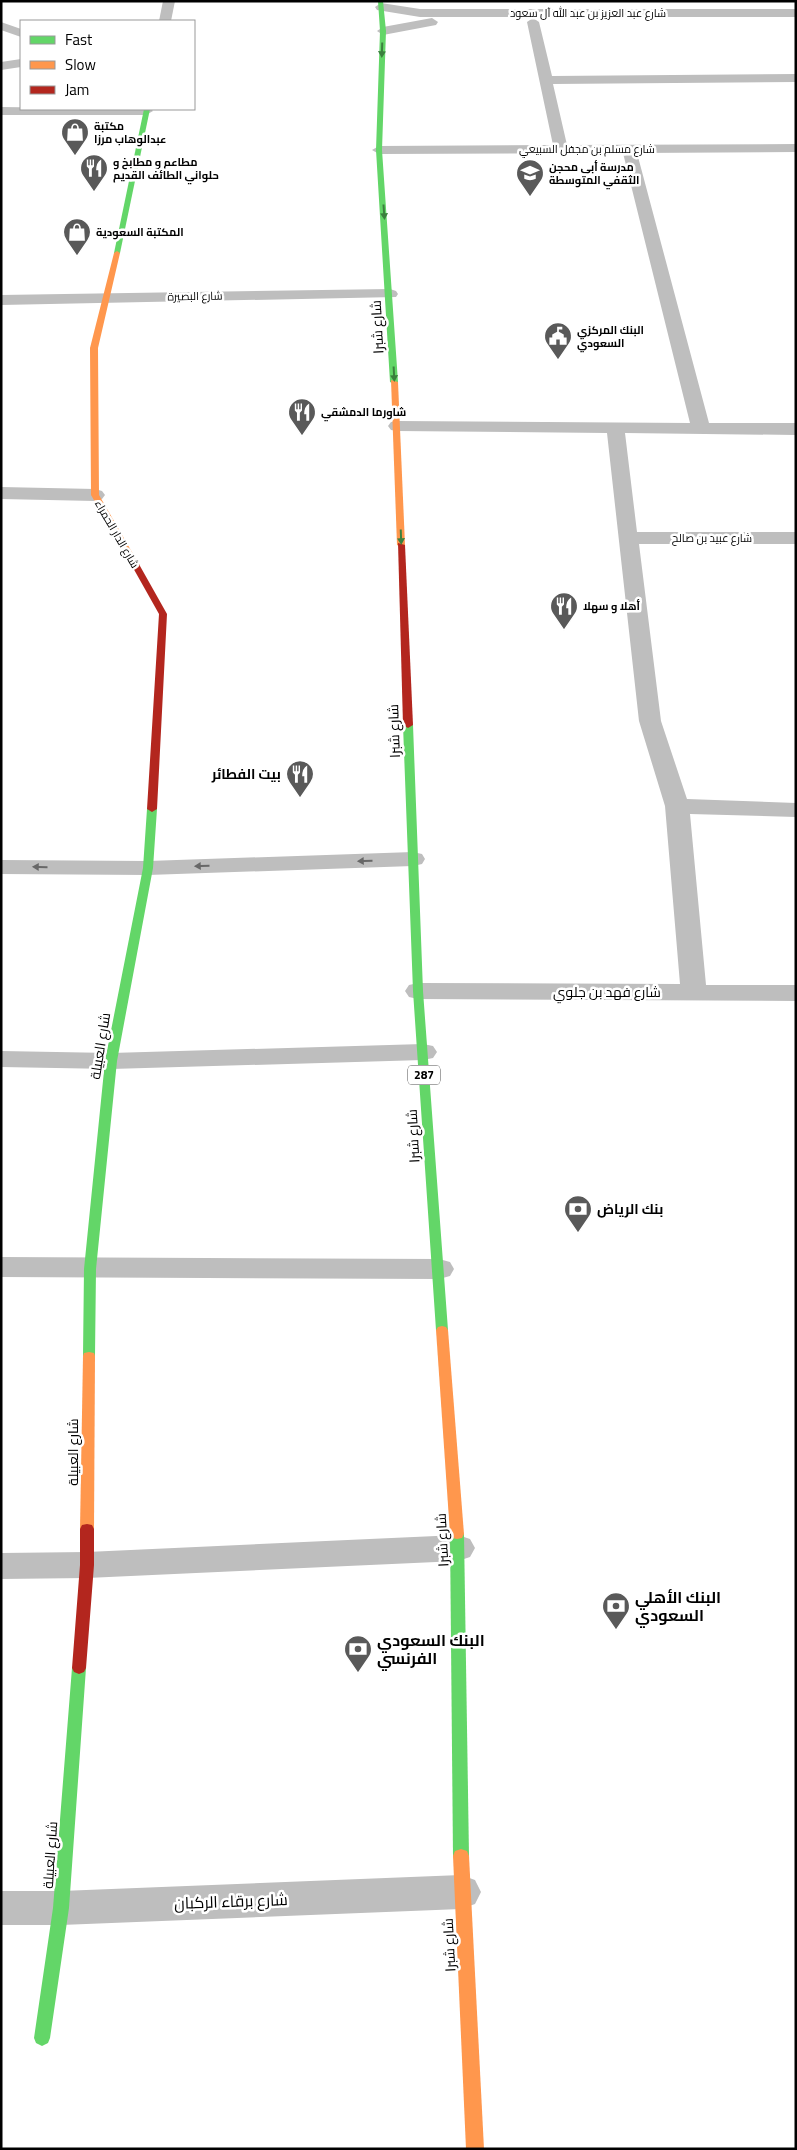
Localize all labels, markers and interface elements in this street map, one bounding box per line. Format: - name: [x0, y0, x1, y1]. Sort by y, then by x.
- street label: شارع عبد العزيز بن عبد الله آل سعود: [510, 5, 666, 21]
- legend: [20, 20, 195, 110]
- text: Fast: [65, 28, 93, 51]
- one-way arrow: [378, 42, 386, 58]
- text: Slow: [65, 53, 96, 76]
- text: Jam: [65, 78, 89, 101]
- shop icon: مكتبة عبدالوهاب مرزا: [60, 117, 90, 156]
- place label: مكتبة عبدالوهاب مرزا: [94, 118, 166, 147]
- street label: شارع مسلم بن مجفل السبيعي: [519, 141, 655, 158]
- restaurant icon: مطاعم و مطابخ و حلواني الطائف القديم: [79, 153, 109, 192]
- place label: مطاعم و مطابخ و حلواني الطائف القديم: [113, 154, 219, 185]
- school or university icon: مدرسة أبي محجن الثقفي المتوسطة: [515, 158, 545, 197]
- place label: مدرسة أبي محجن الثقفي المتوسطة: [549, 159, 639, 190]
- one-way arrow: [380, 204, 388, 220]
- shop icon: المكتبة السعودية: [62, 217, 92, 256]
- place label: المكتبة السعودية: [96, 224, 184, 240]
- street label: شارع البصيرة: [167, 288, 223, 304]
- street label: شارع شبرا: [365, 300, 388, 354]
- public building icon: البنك المركزي السعودي: [543, 321, 573, 360]
- place label: البنك المركزي السعودي: [577, 322, 644, 353]
- one-way arrow: [391, 367, 399, 383]
- restaurant icon: شاورما الدمشقي: [287, 397, 317, 436]
- place label: شاورما الدمشقي: [321, 404, 406, 422]
- street label: شارع الدار الحمراء: [91, 497, 143, 571]
- one-way arrow: [398, 529, 406, 545]
- street label: شارع عبيد بن صالح: [672, 530, 752, 546]
- restaurant icon: أهلا و سهلا: [549, 591, 579, 630]
- place label: أهلا و سهلا: [583, 598, 641, 614]
- street label: شارع شبرا: [382, 704, 405, 758]
- restaurant icon: بيت الفطائر: [285, 759, 315, 798]
- place label: بيت الفطائر: [211, 763, 281, 784]
- one-way arrow: [356, 857, 372, 865]
- one-way arrow: [32, 863, 48, 871]
- one-way arrow: [194, 863, 210, 871]
- street label: شارع فهد بن جلوي: [553, 981, 661, 1004]
- street label: شارع العبيلة: [84, 1011, 115, 1081]
- road number: 287: [408, 1066, 440, 1084]
- street label: شارع شبرا: [401, 1109, 424, 1163]
- bank icon: بنك الرياض: [563, 1194, 593, 1233]
- place label: بنك الرياض: [597, 1198, 663, 1219]
- street label: شارع العبيلة: [62, 1418, 83, 1486]
- street label: شارع شبرا: [430, 1513, 453, 1567]
- place label: البنك الأهلي السعودي: [635, 1585, 721, 1628]
- bank icon: البنك الأهلي السعودي: [601, 1591, 631, 1630]
- place label: البنك السعودي الفرنسي: [377, 1628, 485, 1671]
- bank icon: البنك السعودي الفرنسي: [343, 1634, 373, 1673]
- street label: شارع العبيلة: [37, 1821, 62, 1889]
- street label: شارع برقاء الركبان: [174, 1887, 288, 1915]
- street label: شارع شبرا: [437, 1918, 460, 1972]

